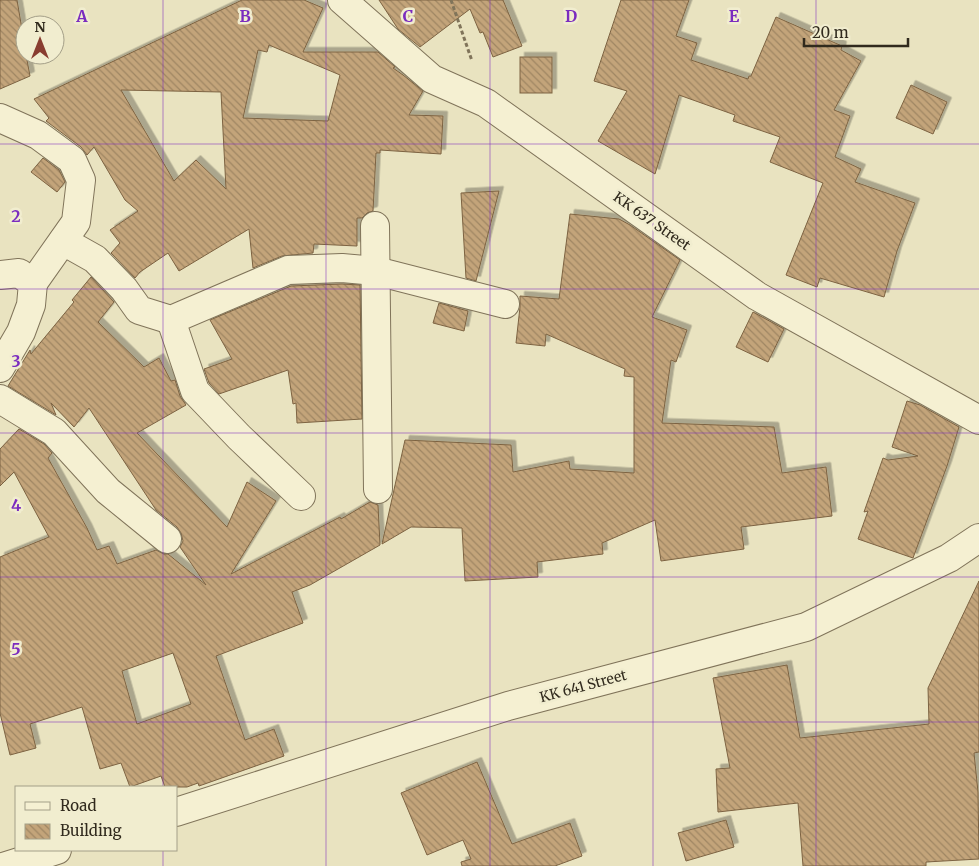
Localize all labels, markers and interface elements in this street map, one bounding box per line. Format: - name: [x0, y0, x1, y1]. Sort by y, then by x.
- text: A: [75, 6, 88, 26]
- text: B: [239, 6, 251, 26]
- text: C: [403, 6, 413, 26]
- text: D: [565, 6, 577, 26]
- text: E: [729, 6, 740, 26]
- north arrow: [15, 15, 65, 65]
- scale bar: [804, 15, 908, 47]
- text: N: [34, 18, 46, 36]
- text: 20 m: [812, 23, 849, 42]
- street label: KK 637 Street: [610, 188, 694, 255]
- text: 2: [11, 206, 21, 226]
- text: 3: [11, 351, 21, 371]
- text: 4: [11, 495, 21, 515]
- text: 5: [11, 639, 21, 659]
- street label: KK 641 Street: [537, 666, 629, 706]
- legend: [15, 786, 178, 851]
- text: Road: [60, 796, 96, 815]
- text: Building: [60, 821, 122, 840]

